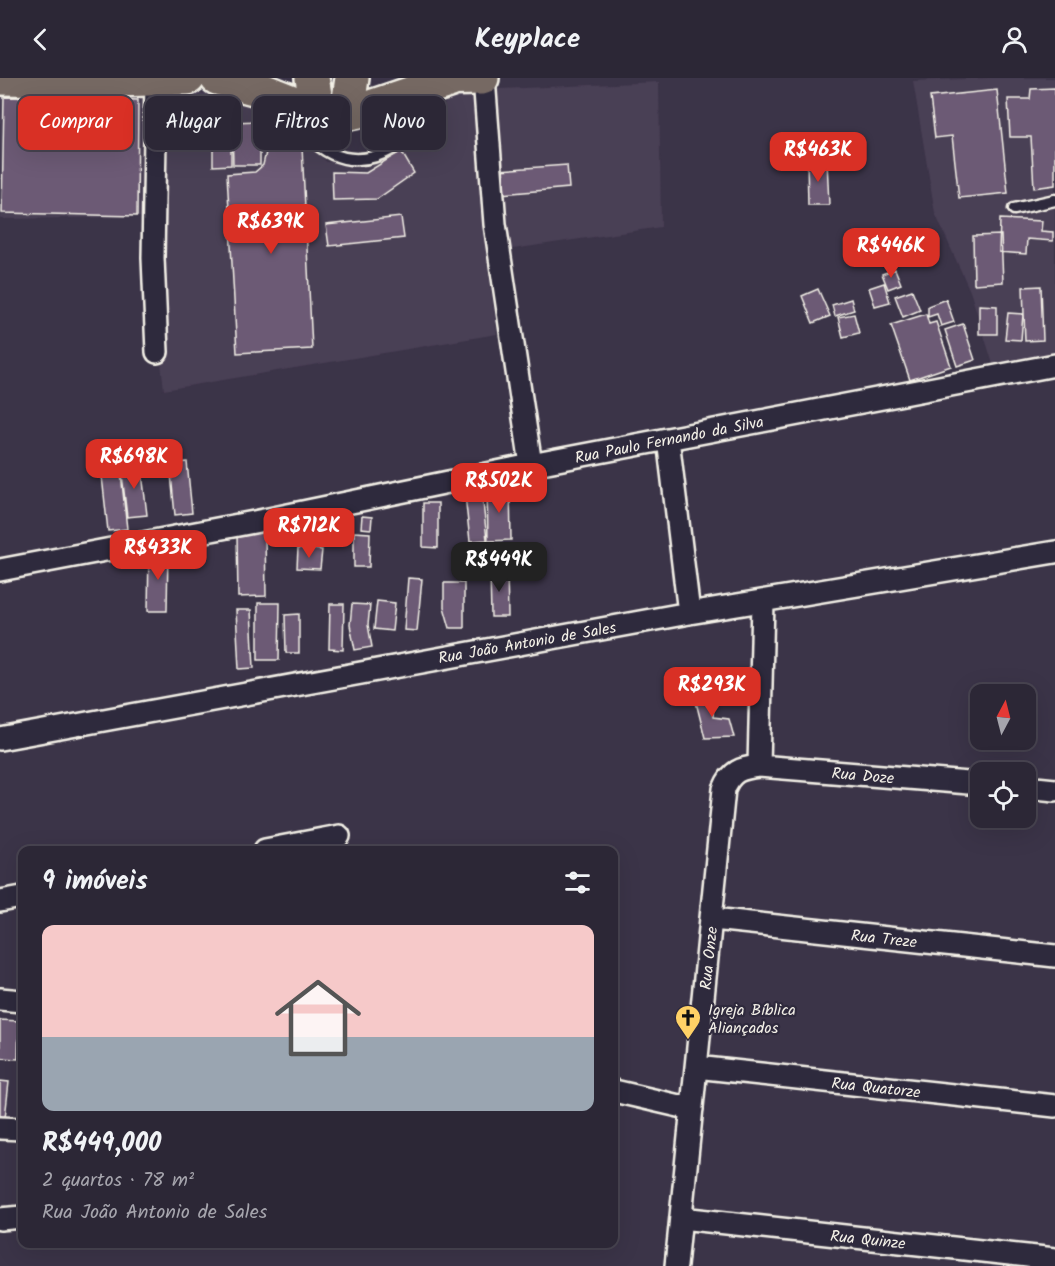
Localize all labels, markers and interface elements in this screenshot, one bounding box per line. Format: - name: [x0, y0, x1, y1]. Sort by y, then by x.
- text: Keyplace: [475, 18, 580, 61]
- icon: back: [24, 23, 57, 56]
- icon: person: [998, 23, 1031, 56]
- chip: Comprar: [18, 96, 133, 150]
- chip: Alugar: [145, 96, 241, 150]
- chip: Filtros: [253, 96, 350, 150]
- chip: Novo: [362, 96, 446, 150]
- pin: R$463K: [769, 132, 867, 183]
- text: R$463K: [784, 135, 852, 167]
- pin: R$639K: [222, 204, 320, 255]
- text: R$639K: [237, 207, 305, 239]
- pin: R$446K: [842, 228, 940, 279]
- text: R$446K: [857, 231, 925, 263]
- street label: Rua Paulo Fernando da Silva: [573, 410, 766, 471]
- pin: R$698K: [85, 439, 183, 490]
- text: R$698K: [100, 442, 168, 474]
- pin: R$502K: [450, 463, 548, 514]
- text: R$502K: [465, 466, 533, 498]
- pin: R$712K: [260, 508, 358, 559]
- text: R$712K: [277, 511, 341, 543]
- pin: R$433K: [109, 530, 207, 581]
- text: R$433K: [124, 533, 192, 565]
- pin: R$449K: [450, 542, 548, 593]
- text: R$449K: [465, 545, 533, 577]
- street label: Rua João Antonio de Sales: [436, 615, 618, 671]
- pin: R$293K: [663, 667, 761, 718]
- text: R$293K: [678, 670, 746, 702]
- north arrow: [970, 684, 1036, 750]
- map controls: [970, 684, 1036, 828]
- street label: Rua Doze: [831, 761, 895, 792]
- button: locate: [970, 762, 1036, 828]
- text: 9 imóveis: [42, 861, 148, 903]
- icon: filters: [561, 866, 594, 899]
- street label: Rua Treze: [850, 924, 918, 955]
- street label: Rua Onze: [694, 925, 725, 991]
- icon: home: [264, 964, 372, 1072]
- place label: Igreja Bíblica Aliançados: [708, 998, 796, 1041]
- church icon: Igreja Bíblica Aliançados: [673, 1003, 703, 1041]
- street label: Rua Quatorze: [830, 1071, 922, 1106]
- text: R$449,000: [42, 1123, 161, 1165]
- text: 2 quartos · 78 m²: [42, 1165, 194, 1197]
- text: Rua João Antonio de Sales: [42, 1197, 267, 1229]
- street label: Rua Quinze: [829, 1224, 907, 1257]

